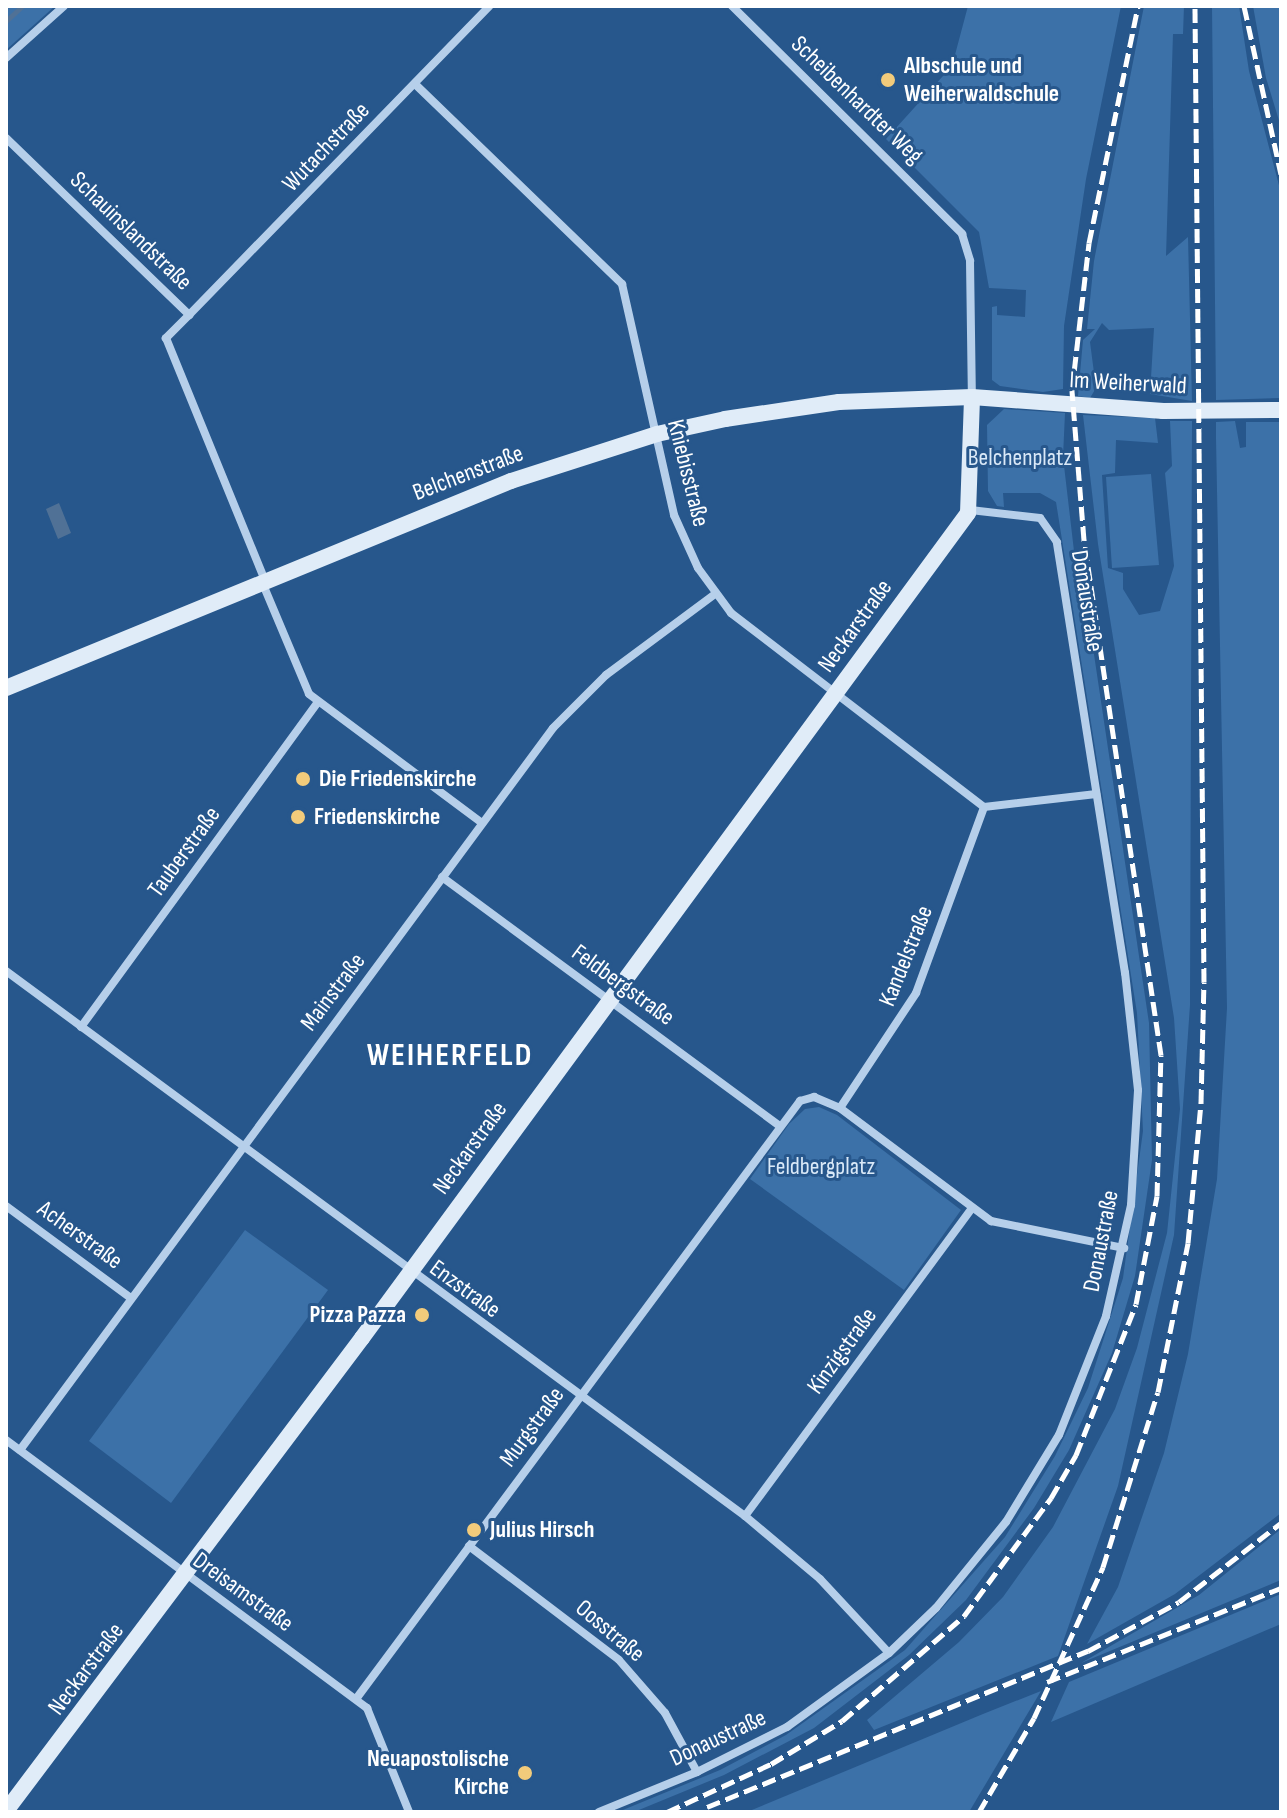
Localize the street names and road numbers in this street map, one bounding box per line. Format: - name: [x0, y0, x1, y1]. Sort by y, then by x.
- street label: Scheibenhardter Weg: [785, 30, 929, 170]
- street label: Wutachstraße: [276, 96, 376, 198]
- street label: Schauinslandstraße: [64, 166, 198, 296]
- street label: Im Weiherwald: [1069, 366, 1187, 400]
- street label: Kniebisstraße: [661, 416, 715, 530]
- street label: Belchenstraße: [409, 439, 527, 507]
- street label: Donaustraße: [1065, 548, 1109, 654]
- street label: Neckarstraße: [812, 574, 898, 678]
- street label: Tauberstraße: [141, 801, 227, 903]
- street label: Kandelstraße: [873, 902, 939, 1010]
- street label: Feldbergstraße: [566, 938, 680, 1032]
- street label: Mainstraße: [295, 948, 371, 1036]
- street label: Neckarstraße: [427, 1096, 513, 1200]
- street label: Donaustraße: [1077, 1188, 1125, 1294]
- street label: Acherstraße: [32, 1195, 128, 1275]
- street label: Enzstraße: [424, 1254, 506, 1324]
- street label: Kinzigstraße: [801, 1302, 883, 1400]
- street label: Murgstraße: [493, 1382, 571, 1472]
- street label: Dreisamstraße: [187, 1546, 299, 1638]
- street label: Oosstraße: [570, 1594, 650, 1668]
- street label: Neckarstraße: [42, 1617, 130, 1721]
- street label: Donaustraße: [665, 1703, 771, 1773]

